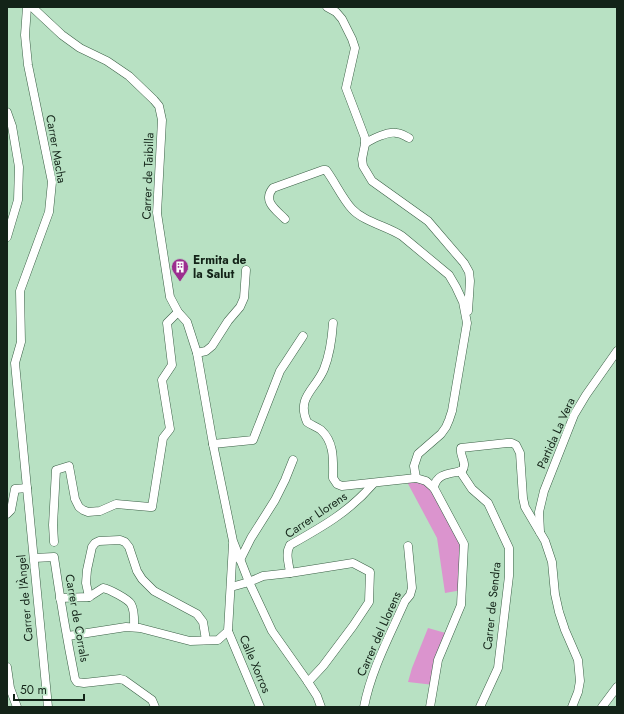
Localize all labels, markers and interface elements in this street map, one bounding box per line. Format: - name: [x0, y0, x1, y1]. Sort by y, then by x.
- street label: Carrer Macha: [41, 113, 71, 185]
- street label: Carrer de Taibilla: [137, 132, 159, 220]
- place label: Ermita de la Salut: [193, 251, 247, 283]
- building icon: Ermita de la Salut: [170, 257, 190, 282]
- street label: Partida La Vera: [532, 394, 580, 471]
- street label: Carrer Llorens: [281, 487, 351, 543]
- street label: Carrer de l'Àngel: [12, 554, 38, 642]
- street label: Carrer de Sendra: [478, 561, 506, 651]
- street label: Carrer de Corrals: [60, 573, 94, 664]
- street label: Carrer del Llorens: [352, 588, 406, 679]
- street label: Calle Xorros: [235, 632, 275, 696]
- scale bar: [14, 676, 84, 702]
- text: 50 m: [20, 681, 47, 699]

